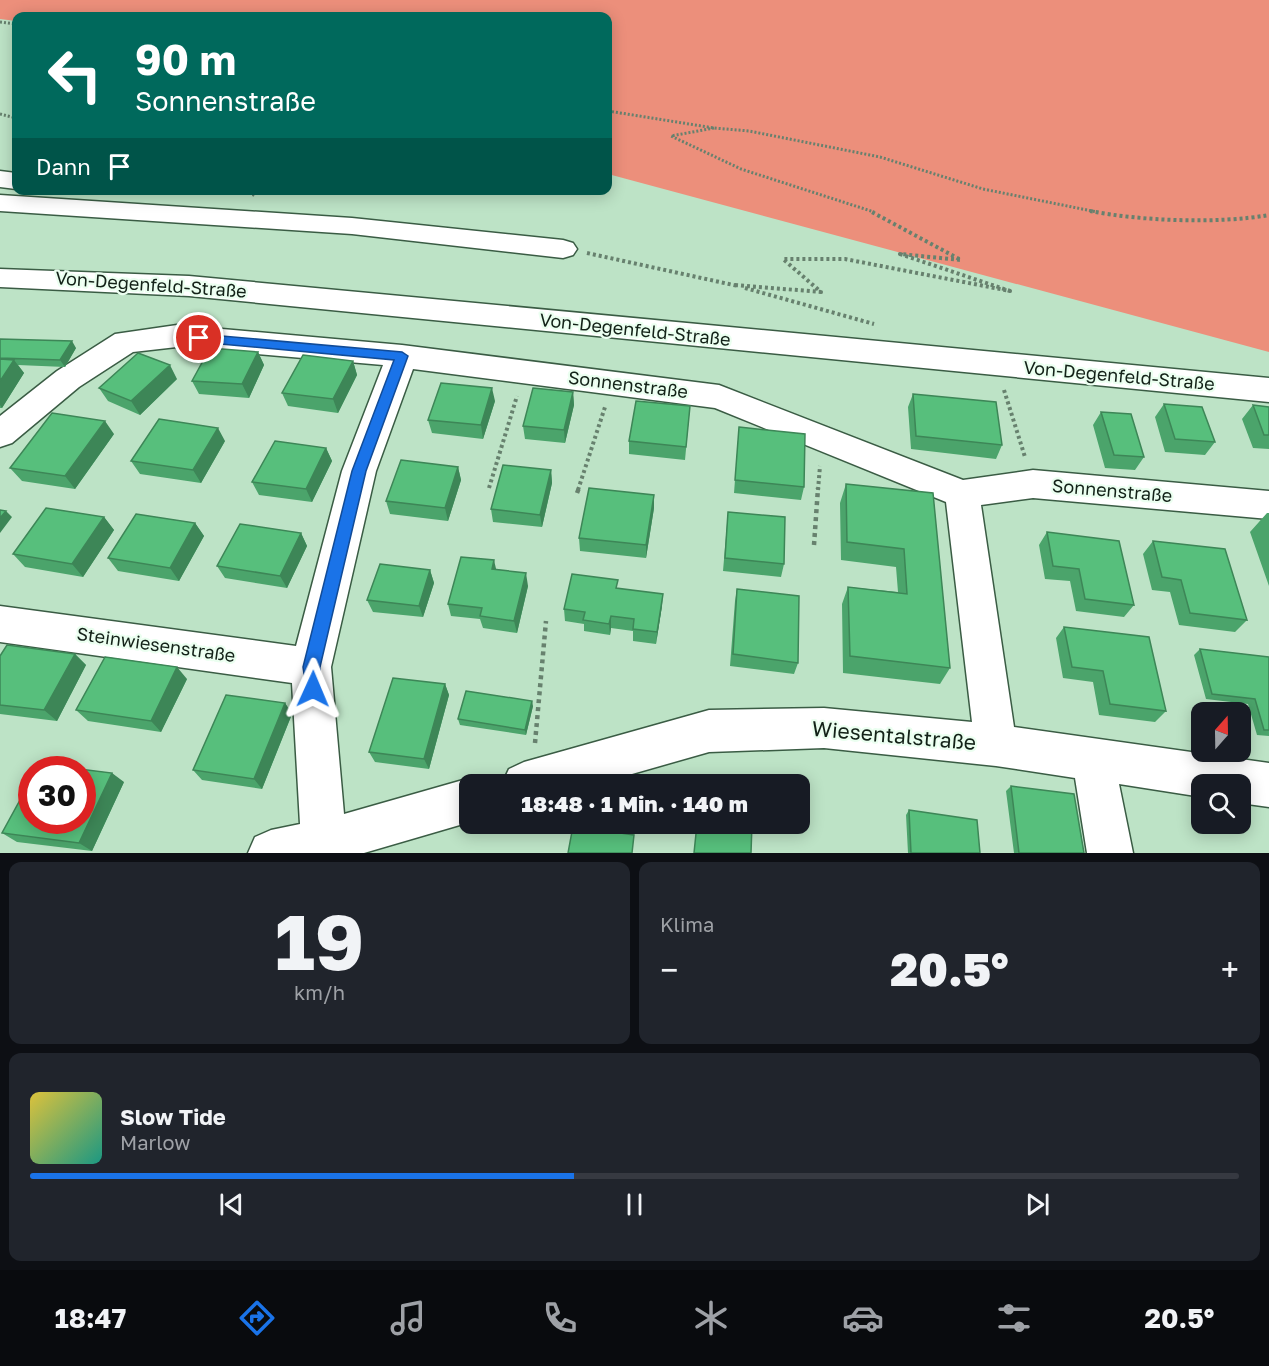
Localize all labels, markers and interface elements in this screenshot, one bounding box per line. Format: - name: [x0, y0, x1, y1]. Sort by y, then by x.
- text: 90 m: [135, 34, 236, 84]
- icon: left: [36, 36, 114, 114]
- text: Sonnenstraße: [135, 85, 316, 117]
- icon: arrive: [103, 150, 136, 183]
- text: Dann: [36, 153, 91, 180]
- street label: Von-Degenfeld-Straße: [55, 266, 248, 302]
- street label: Von-Degenfeld-Straße: [539, 308, 732, 350]
- pin: [173, 312, 224, 363]
- icon: arrive: [182, 321, 215, 354]
- street label: Von-Degenfeld-Straße: [1023, 356, 1216, 394]
- street label: Sonnenstraße: [567, 366, 689, 402]
- street label: Sonnenstraße: [1051, 474, 1173, 506]
- street label: Steinwiesenstraße: [75, 622, 237, 666]
- position arrow: [281, 657, 345, 721]
- north arrow: [1191, 702, 1251, 762]
- map controls: [1191, 702, 1251, 834]
- street label: Wiesentalstraße: [811, 715, 977, 755]
- speed limit sign: 30: [18, 756, 96, 834]
- button: search: [1191, 774, 1251, 834]
- text: 18:48 · 1 Min. · 140 m: [521, 790, 748, 817]
- text: 19: [275, 894, 364, 987]
- text: Klima: [660, 912, 714, 936]
- text: 20.5°: [890, 942, 1009, 996]
- text: −: [660, 950, 678, 989]
- text: +: [1221, 950, 1239, 989]
- text: km/h: [294, 980, 345, 1004]
- text: Slow Tide: [120, 1103, 226, 1130]
- text: Marlow: [120, 1130, 191, 1154]
- icon: previous: [215, 1188, 248, 1221]
- icon: pause: [618, 1188, 651, 1221]
- icon: next: [1021, 1188, 1054, 1221]
- icon: directions: [236, 1297, 278, 1339]
- icon: music: [387, 1297, 429, 1339]
- icon: phone: [539, 1297, 581, 1339]
- icon: climate: [690, 1297, 732, 1339]
- icon: car: [842, 1297, 884, 1339]
- icon: filters: [993, 1297, 1035, 1339]
- text: 18:47: [55, 1302, 126, 1334]
- text: 20.5°: [1145, 1302, 1214, 1334]

